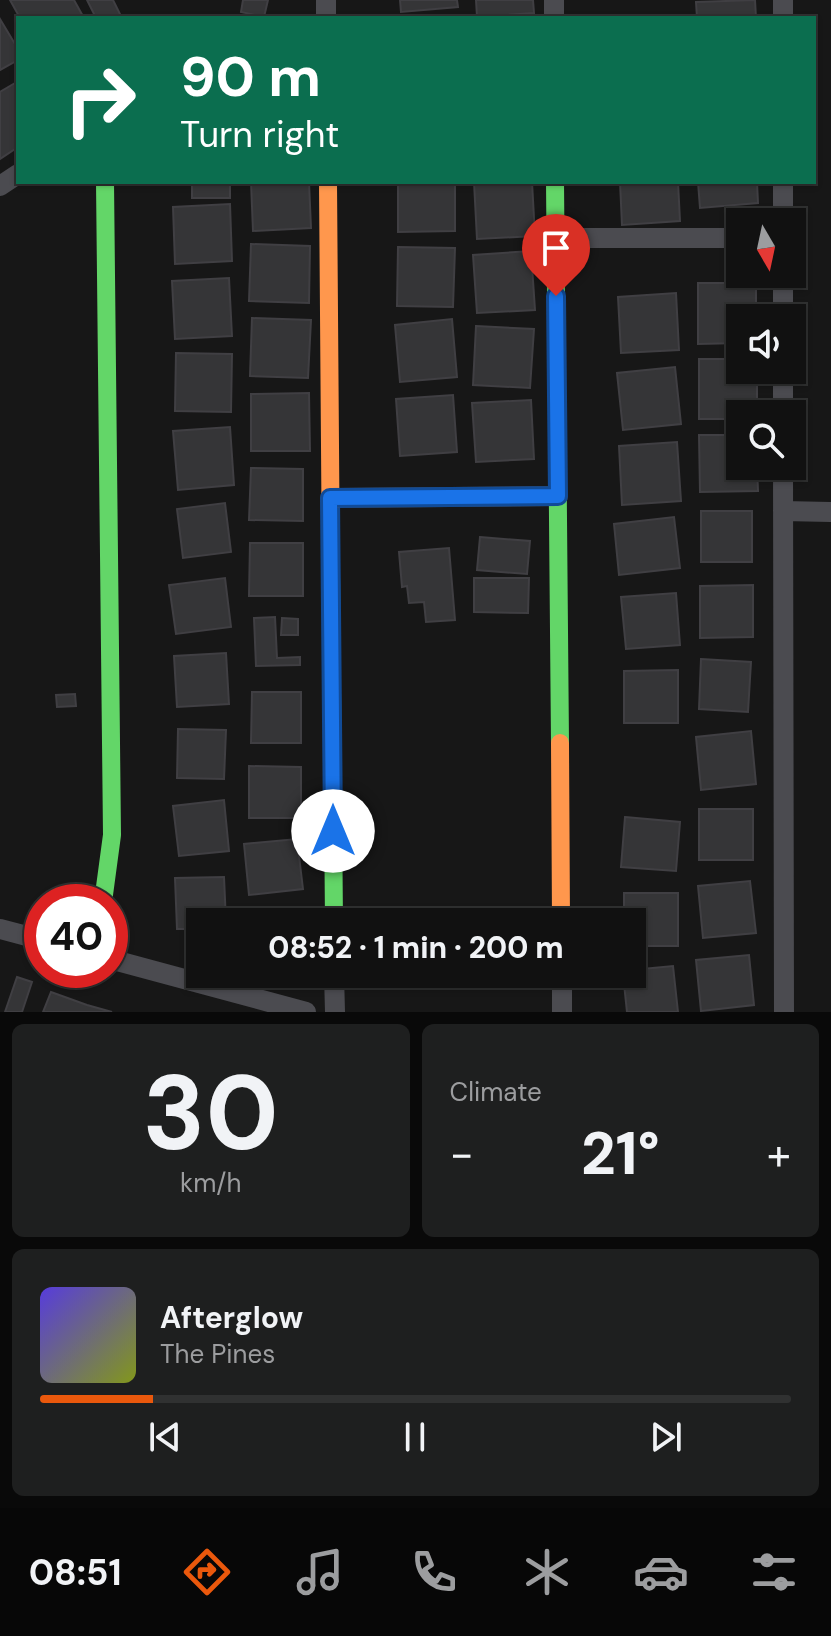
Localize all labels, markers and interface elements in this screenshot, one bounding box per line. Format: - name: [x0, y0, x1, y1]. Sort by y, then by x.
- text: 90 m: [180, 40, 321, 113]
- icon: right: [48, 48, 152, 152]
- text: Turn right: [180, 111, 339, 158]
- north arrow: [726, 208, 806, 288]
- map controls: [726, 208, 806, 480]
- pin: [522, 214, 590, 296]
- icon: arrive: [534, 226, 578, 270]
- button: sound: [726, 304, 806, 384]
- button: search: [726, 400, 806, 480]
- position arrow: [291, 789, 375, 873]
- speed limit sign: 40: [24, 884, 128, 988]
- text: 08:52 · 1 min · 200 m: [268, 928, 564, 967]
- text: 30: [143, 1046, 279, 1181]
- text: Climate: [450, 1075, 542, 1109]
- text: 21°: [581, 1114, 660, 1193]
- text: −: [450, 1125, 474, 1183]
- text: +: [767, 1125, 791, 1183]
- text: km/h: [180, 1166, 241, 1200]
- text: Afterglow: [160, 1298, 303, 1337]
- text: The Pines: [160, 1337, 275, 1371]
- icon: previous: [143, 1415, 187, 1459]
- icon: pause: [393, 1415, 437, 1459]
- icon: next: [644, 1415, 688, 1459]
- icon: directions: [179, 1544, 235, 1600]
- icon: music: [292, 1544, 348, 1600]
- icon: phone: [406, 1544, 462, 1600]
- icon: climate: [519, 1544, 575, 1600]
- icon: car: [633, 1544, 689, 1600]
- icon: filters: [746, 1544, 802, 1600]
- text: 08:51: [29, 1549, 122, 1596]

